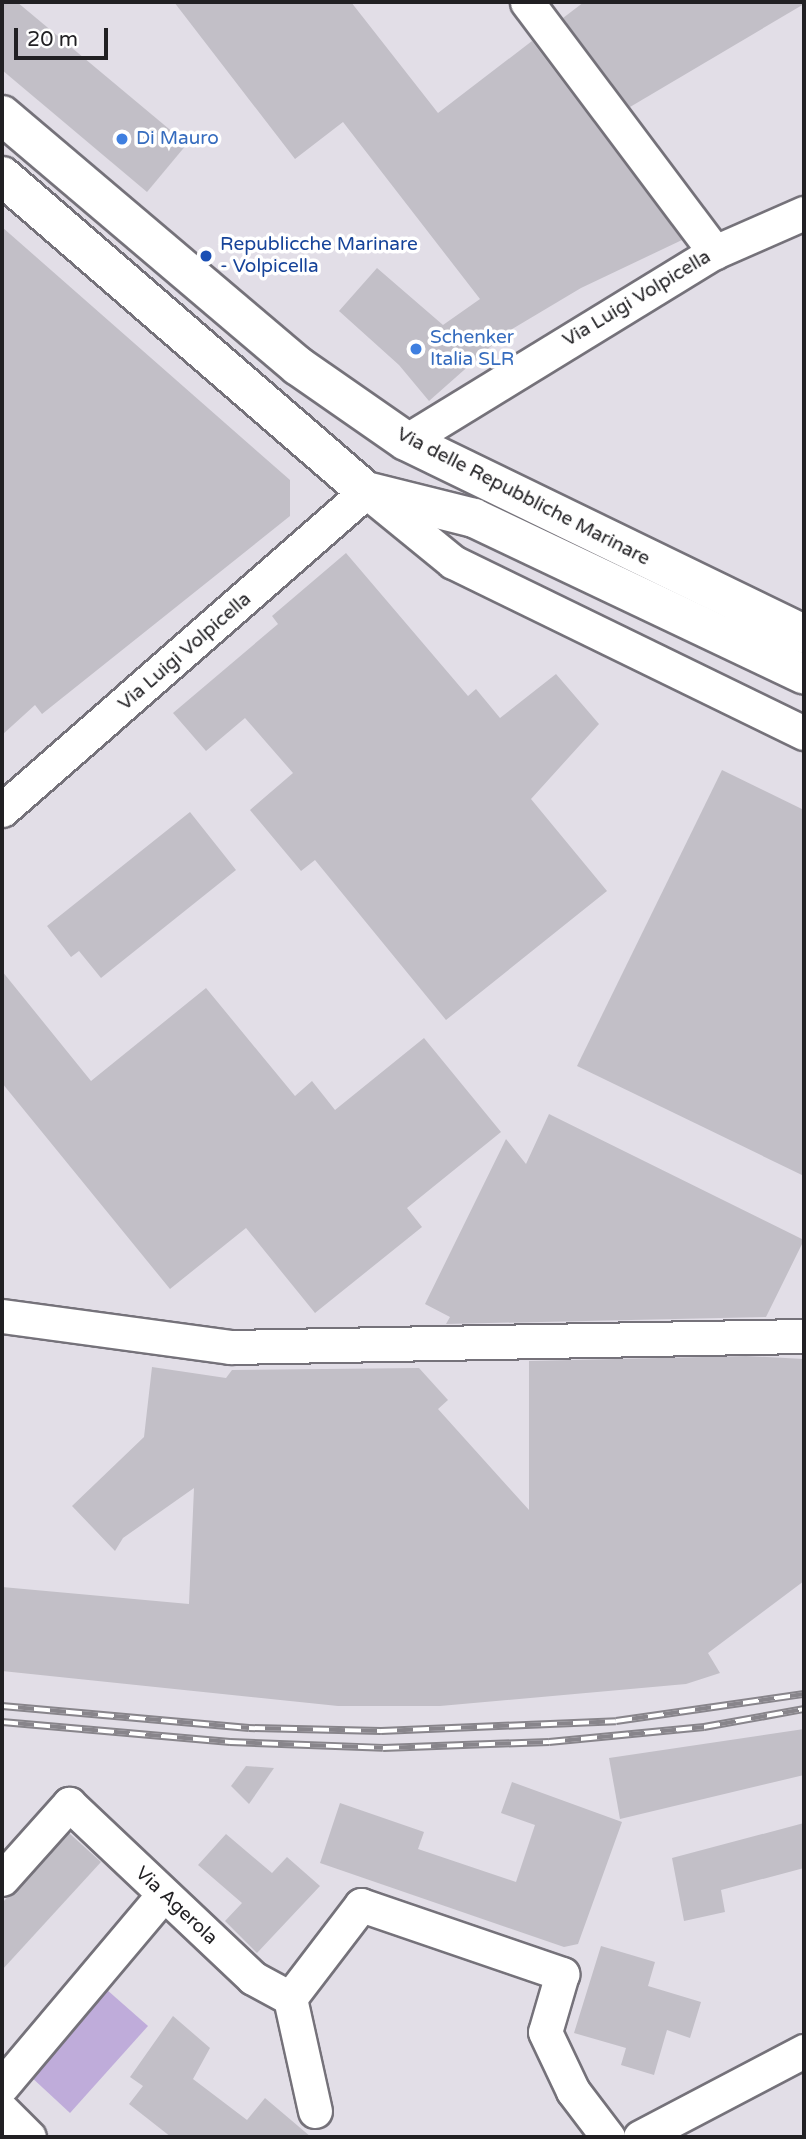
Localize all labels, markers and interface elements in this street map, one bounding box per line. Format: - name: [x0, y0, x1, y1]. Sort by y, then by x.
- scale bar: [18, 14, 112, 58]
- text: 20 m: [27, 27, 78, 52]
- place label: Di Mauro: [136, 128, 219, 150]
- marker: Di Mauro: [114, 131, 130, 147]
- place label: Republicche Marinare - Volpicella: [220, 234, 418, 278]
- street label: Via Luigi Volpicella: [559, 246, 715, 352]
- marker: Republicche Marinare - Volpicella: [198, 248, 214, 264]
- place label: Schenker Italia SLR: [430, 327, 514, 371]
- marker: Schenker Italia SLR: [408, 341, 424, 357]
- street label: Via delle Repubbliche Marinare: [393, 423, 653, 571]
- street label: Via Luigi Volpicella: [114, 588, 256, 716]
- street label: Via Agerola: [130, 1862, 222, 1950]

